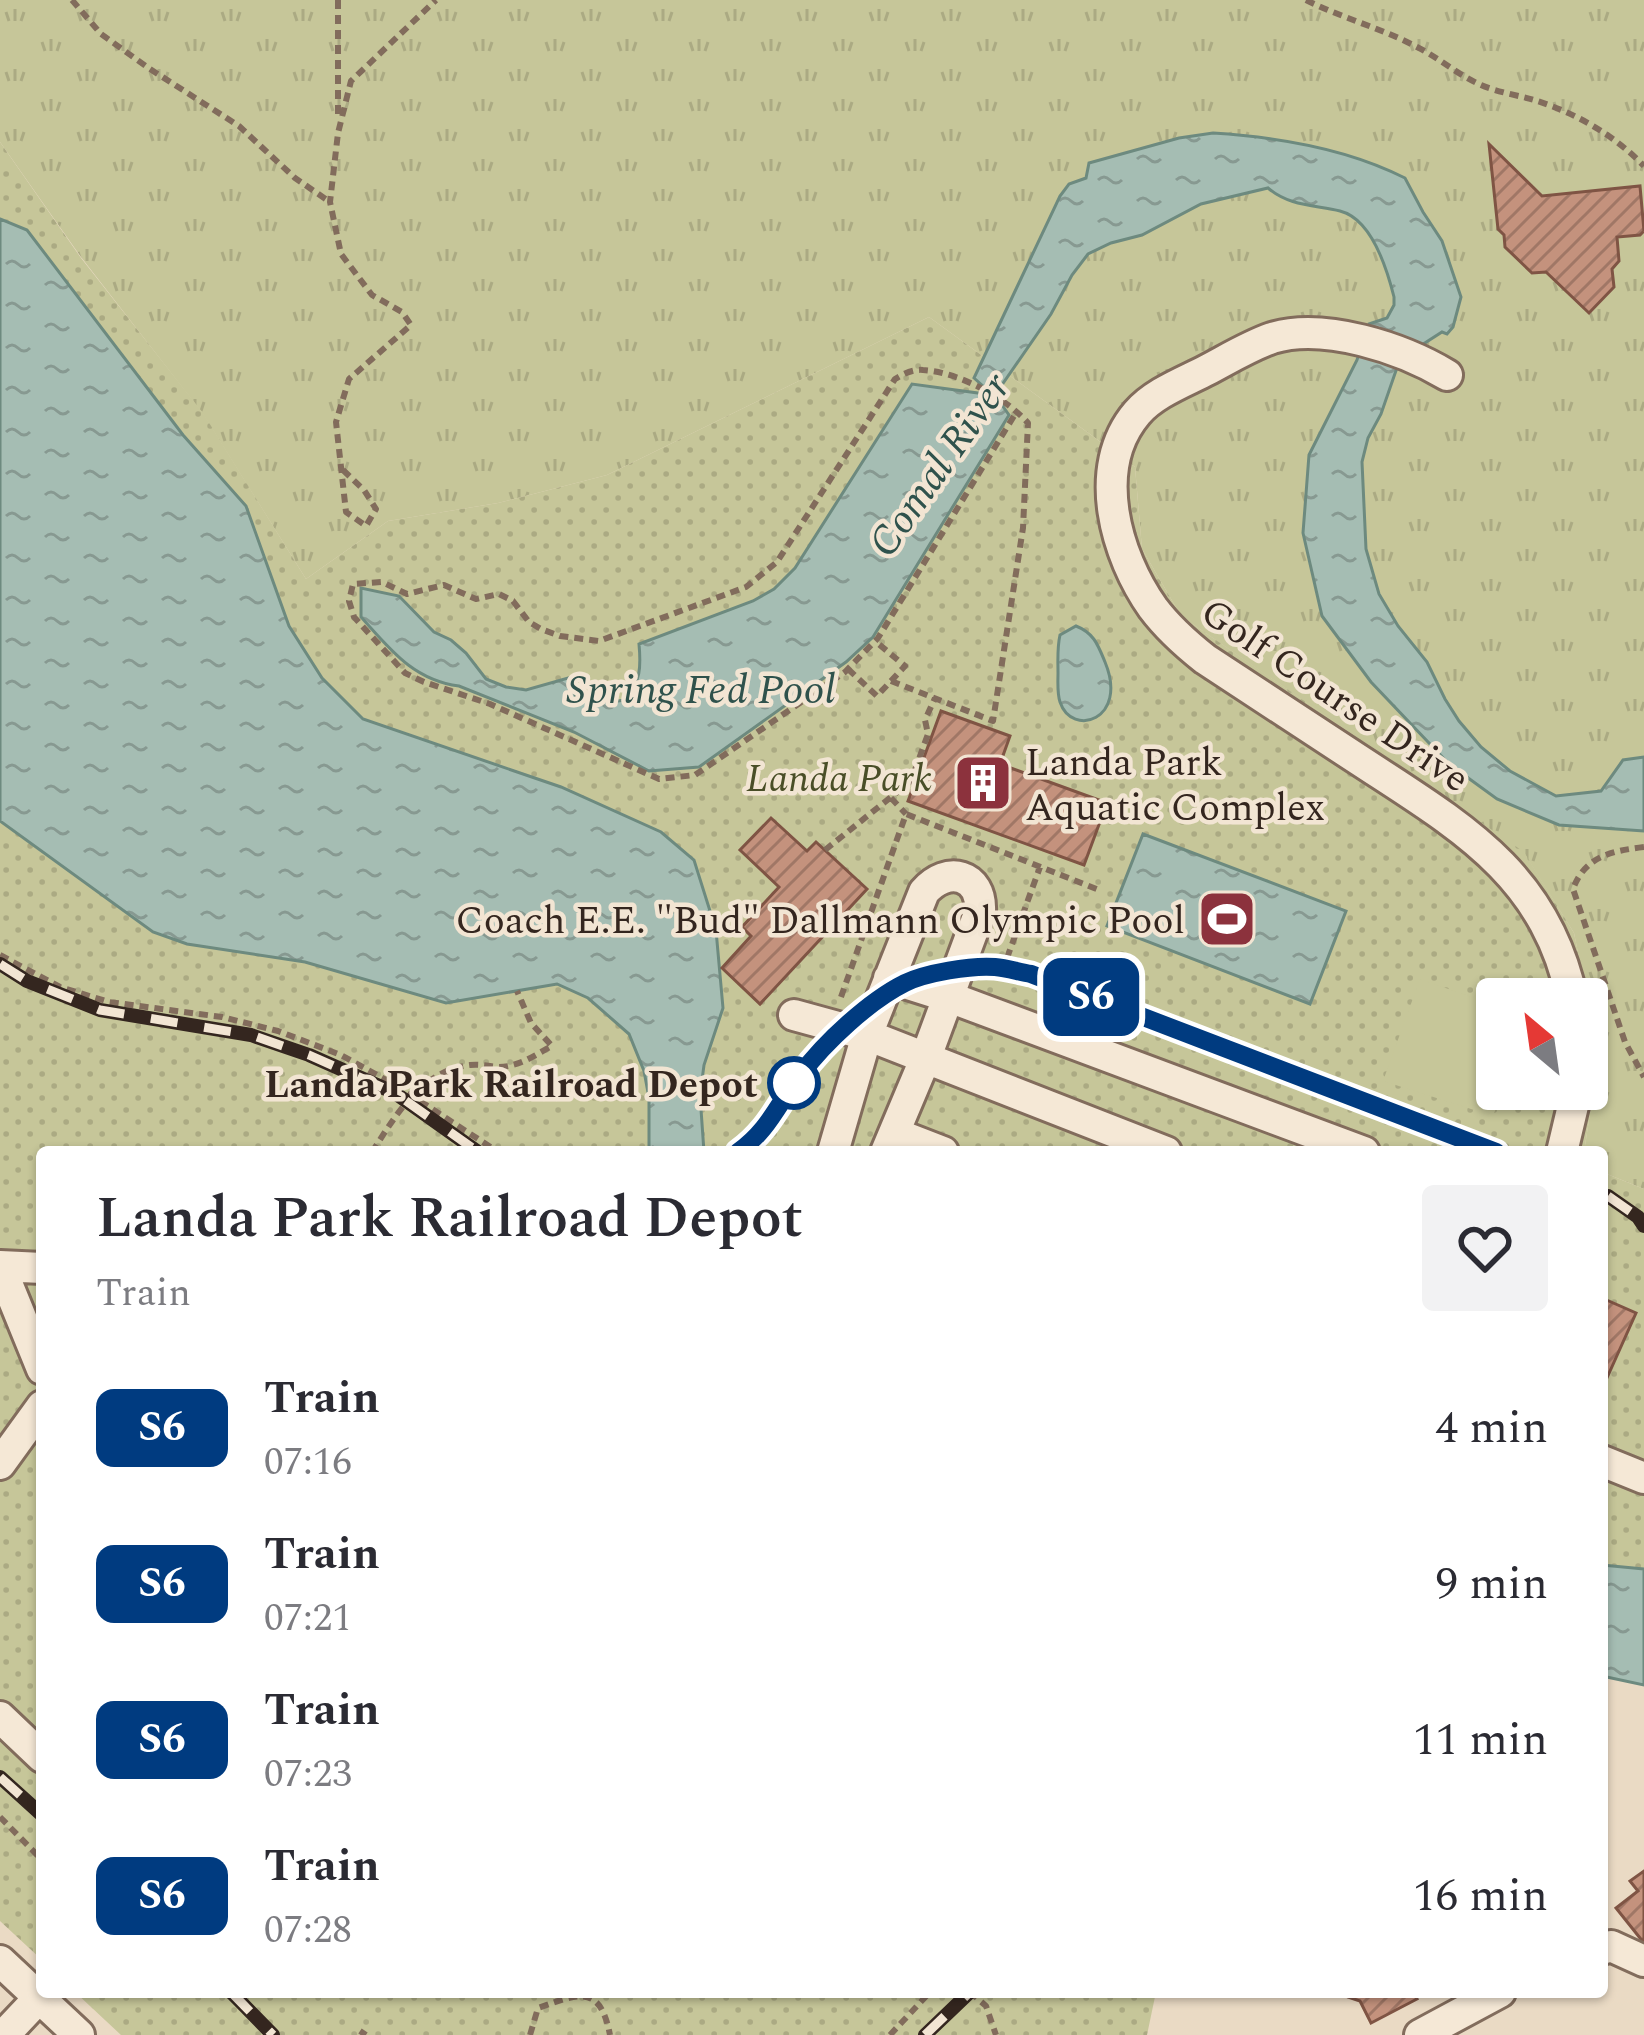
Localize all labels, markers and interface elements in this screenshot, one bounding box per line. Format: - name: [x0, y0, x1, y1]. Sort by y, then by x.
- water label: Comal River: [853, 360, 1027, 571]
- street label: Golf Course Drive: [1188, 584, 1481, 808]
- water label: Spring Fed Pool: [566, 659, 836, 722]
- place label: Landa Park Aquatic Complex: [1025, 734, 1325, 838]
- park label: Landa Park: [746, 750, 932, 809]
- building icon: Landa Park Aquatic Complex: [952, 752, 1014, 814]
- sports icon: Coach E.E. "Bud" Dallmann Olympic Pool: [1196, 888, 1258, 950]
- place label: Coach E.E. "Bud" Dallmann Olympic Pool: [456, 892, 1185, 951]
- line badge: S6: [1037, 958, 1145, 1036]
- text: S6: [1067, 965, 1115, 1028]
- north arrow: [1476, 978, 1608, 1110]
- map controls: [1476, 978, 1608, 1110]
- place label: Landa Park Railroad Depot: [264, 1056, 758, 1115]
- marker: Landa Park Railroad Depot: [769, 1058, 819, 1108]
- text: Landa Park Railroad Depot: [96, 1176, 803, 1262]
- button: heart: [1422, 1185, 1548, 1311]
- text: Train: [96, 1264, 191, 1323]
- text: Train: [264, 1364, 380, 1433]
- text: 4 min: [1435, 1394, 1548, 1463]
- text: S6: [138, 1396, 186, 1459]
- text: 07:16: [264, 1433, 352, 1492]
- text: Train: [264, 1520, 380, 1589]
- text: 9 min: [1435, 1550, 1548, 1619]
- text: S6: [138, 1552, 186, 1615]
- text: 07:21: [264, 1589, 352, 1648]
- text: Train: [264, 1676, 380, 1745]
- text: 11 min: [1413, 1706, 1548, 1775]
- text: S6: [138, 1708, 186, 1771]
- text: 07:23: [264, 1745, 352, 1804]
- text: Train: [264, 1832, 380, 1901]
- text: 16 min: [1413, 1862, 1548, 1931]
- text: S6: [138, 1864, 186, 1927]
- text: 07:28: [264, 1901, 352, 1960]

